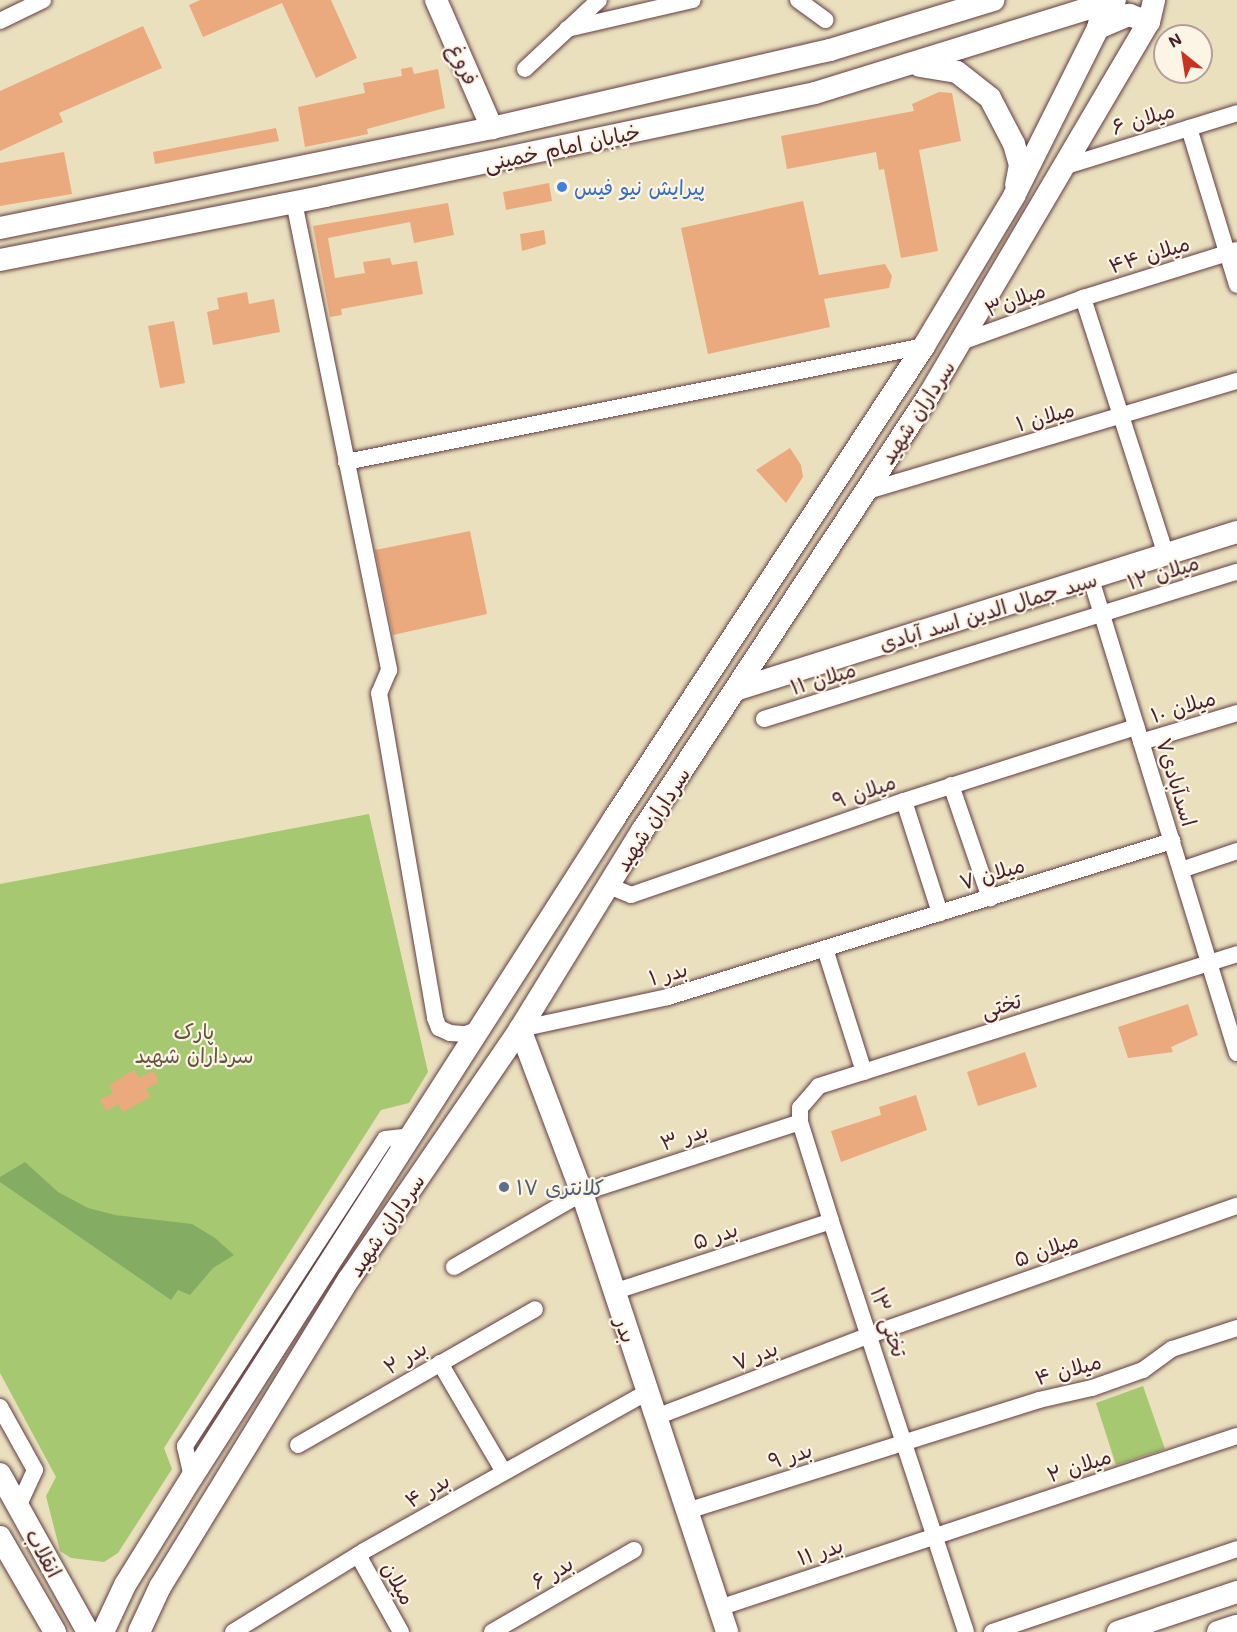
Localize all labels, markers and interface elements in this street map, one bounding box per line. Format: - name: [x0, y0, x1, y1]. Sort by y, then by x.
- north arrow: [1153, 24, 1213, 84]
- text: N: [1164, 28, 1185, 52]
- street label: فروغ: [444, 39, 484, 89]
- street label: میلان ۶: [1108, 96, 1178, 140]
- street label: خیابان امام خمینی: [482, 118, 642, 176]
- place label: پیرایش نیو فیس: [574, 174, 705, 200]
- marker: پیرایش نیو فیس: [555, 180, 569, 194]
- street label: میلان ۴۴: [1105, 230, 1193, 278]
- street label: میلان۳: [981, 276, 1049, 322]
- street label: سرداران شهید: [874, 355, 960, 469]
- street label: میلان ۱: [1013, 396, 1077, 436]
- street label: میلان ۱۲: [1124, 549, 1202, 595]
- street label: سید جمال الدین اسد آبادی: [876, 566, 1100, 656]
- street label: میلان ۱۱: [787, 656, 859, 700]
- street label: میلان ۱۰: [1148, 684, 1218, 728]
- street label: اسدآبادی۷: [1152, 735, 1202, 829]
- street label: سرداران شهید: [609, 762, 695, 876]
- street label: میلان ۹: [829, 768, 899, 814]
- street label: میلان ۷: [956, 851, 1028, 895]
- street label: بدر ۱: [646, 956, 690, 990]
- street label: تختی: [978, 987, 1024, 1023]
- park label: پارک سرداران شهید: [135, 1018, 253, 1068]
- street label: بدر ۳: [657, 1116, 711, 1156]
- street label: سرداران شهید: [342, 1169, 430, 1281]
- place label: کلانتری ۱۷: [516, 1174, 604, 1200]
- marker: کلانتری ۱۷: [497, 1180, 511, 1194]
- street label: بدر ۵: [689, 1216, 741, 1254]
- street label: میلان ۵: [1010, 1226, 1082, 1272]
- street label: تختی ۱۳: [865, 1284, 913, 1360]
- street label: بدر: [610, 1314, 642, 1346]
- street label: بدر ۲: [379, 1335, 431, 1379]
- street label: بدر ۷: [729, 1335, 781, 1375]
- street label: میلان ۴: [1032, 1348, 1104, 1390]
- street label: بدر ۹: [765, 1436, 815, 1474]
- street label: میلان ۲: [1044, 1443, 1114, 1487]
- street label: بدر ۴: [400, 1467, 454, 1513]
- street label: انقلاب: [20, 1524, 68, 1582]
- street label: بدر ۱۱: [794, 1532, 846, 1570]
- street label: بدر ۶: [527, 1550, 577, 1594]
- street label: میلان: [377, 1557, 421, 1609]

